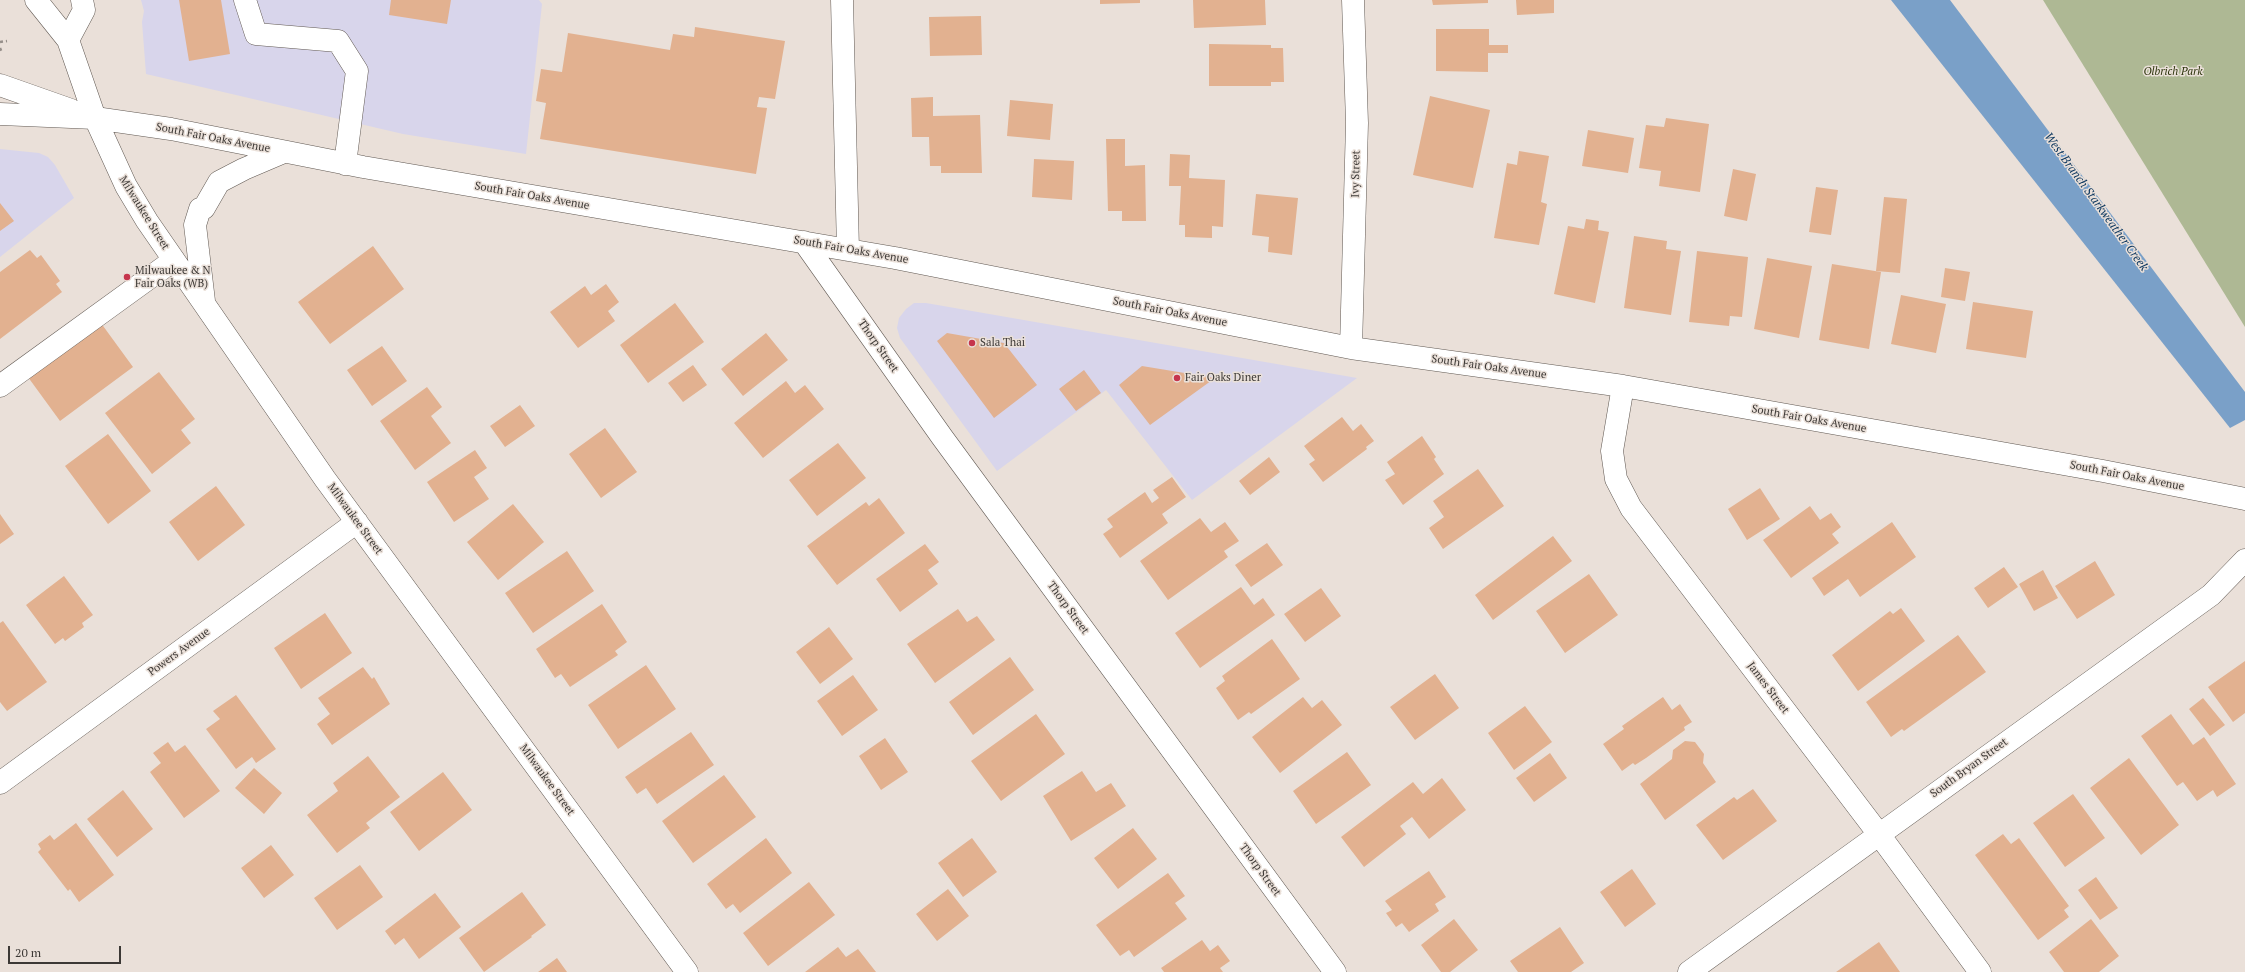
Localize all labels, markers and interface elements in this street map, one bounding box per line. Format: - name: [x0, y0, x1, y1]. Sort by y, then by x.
- park label: Olbrich Park: [2143, 65, 2203, 79]
- street label: South Fair Oaks Avenue: [155, 120, 271, 156]
- water label: West Branch Starkweather Creek: [2041, 130, 2151, 274]
- street label: Ivy Street: [1349, 150, 1363, 198]
- street label: Milwaukee Street: [116, 174, 172, 252]
- street label: South Fair Oaks Avenue: [474, 179, 590, 213]
- street label: South Fair Oaks Avenue: [793, 233, 909, 267]
- place label: Milwaukee & N Fair Oaks (WB): [135, 264, 211, 290]
- marker: Milwaukee & N Fair Oaks (WB): [122, 272, 132, 282]
- street label: South Fair Oaks Avenue: [1112, 294, 1228, 330]
- street label: Thorp Street: [855, 317, 901, 375]
- place label: Sala Thai: [980, 336, 1025, 350]
- marker: Sala Thai: [967, 338, 977, 348]
- street label: South Fair Oaks Avenue: [1431, 352, 1547, 382]
- place label: Fair Oaks Diner: [1185, 371, 1261, 385]
- marker: Fair Oaks Diner: [1172, 373, 1182, 383]
- street label: South Fair Oaks Avenue: [1751, 402, 1867, 436]
- street label: South Fair Oaks Avenue: [2069, 458, 2185, 494]
- street label: Milwaukee Street: [325, 481, 385, 557]
- street label: Thorp Street: [1044, 579, 1092, 637]
- street label: Powers Avenue: [145, 625, 213, 679]
- street label: James Street: [1744, 660, 1792, 716]
- street label: South Bryan Street: [1928, 736, 2010, 800]
- street label: Milwaukee Street: [517, 742, 577, 818]
- street label: Thorp Street: [1236, 841, 1284, 899]
- scale bar: [10, 938, 123, 964]
- text: 20 m: [15, 945, 41, 960]

